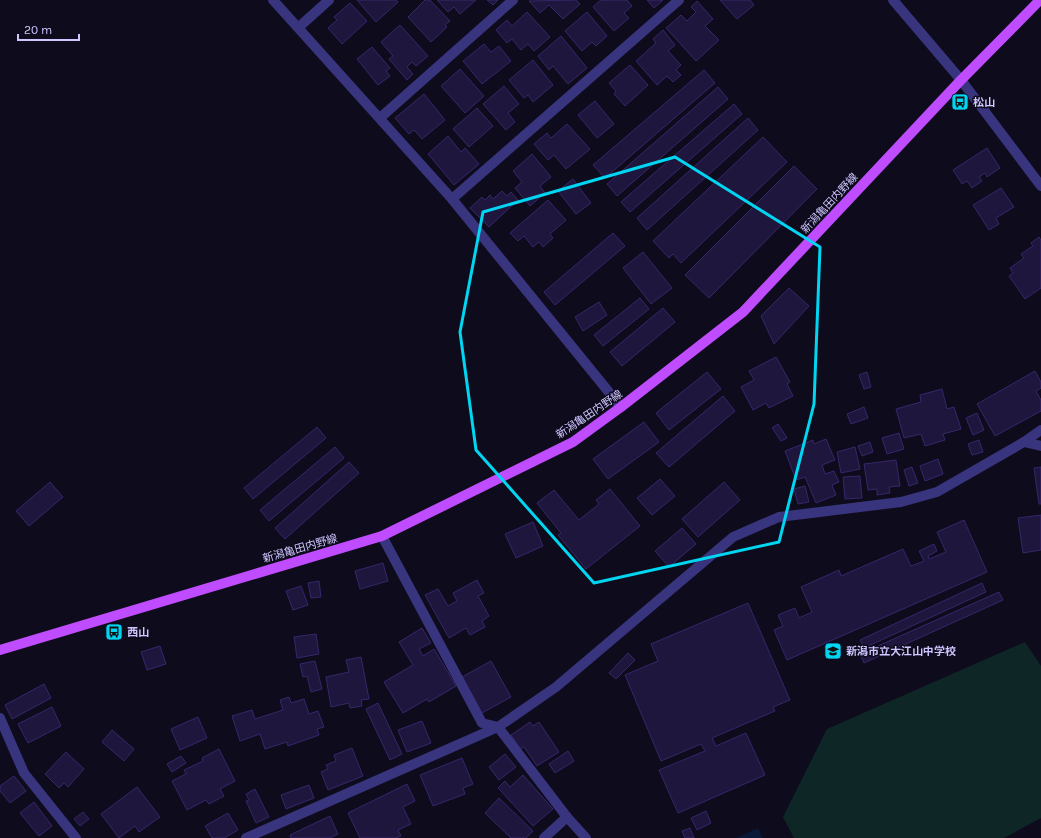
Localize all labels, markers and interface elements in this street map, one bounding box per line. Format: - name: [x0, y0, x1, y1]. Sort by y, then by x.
- scale bar: [18, 16, 79, 42]
- text: 20 m: [24, 23, 52, 37]
- bus stop icon: 松山: [950, 92, 970, 112]
- place label: 松山: [973, 96, 995, 109]
- street label: 新潟亀田内野線: [798, 171, 860, 236]
- street label: 新潟亀田内野線: [554, 387, 625, 441]
- street label: 新潟亀田内野線: [261, 532, 339, 565]
- bus stop icon: 西山: [104, 622, 124, 642]
- place label: 西山: [127, 626, 149, 639]
- school or university icon: 新潟市立大江山中学校: [823, 641, 843, 661]
- place label: 新潟市立大江山中学校: [846, 645, 956, 658]

